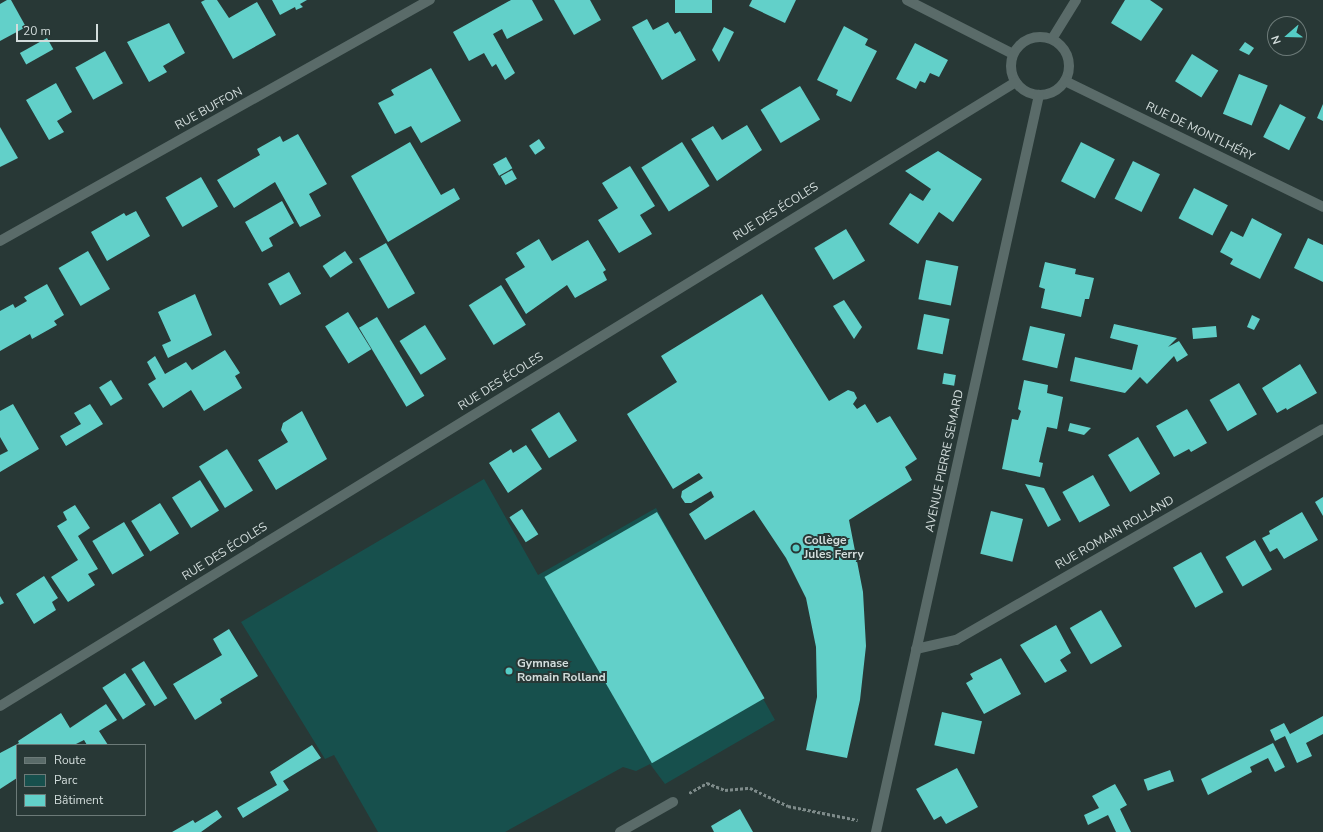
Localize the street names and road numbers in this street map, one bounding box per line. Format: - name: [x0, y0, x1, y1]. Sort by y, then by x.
- street label: RUE BUFFON: [173, 85, 245, 133]
- street label: RUE DE MONTLHÉRY: [1143, 99, 1257, 165]
- street label: RUE DES ÉCOLES: [731, 180, 821, 244]
- street label: RUE DES ÉCOLES: [456, 350, 546, 414]
- street label: AVENUE PIERRE SEMARD: [923, 389, 967, 533]
- street label: RUE ROMAIN ROLLAND: [1053, 493, 1177, 573]
- street label: RUE DES ÉCOLES: [180, 520, 270, 584]

